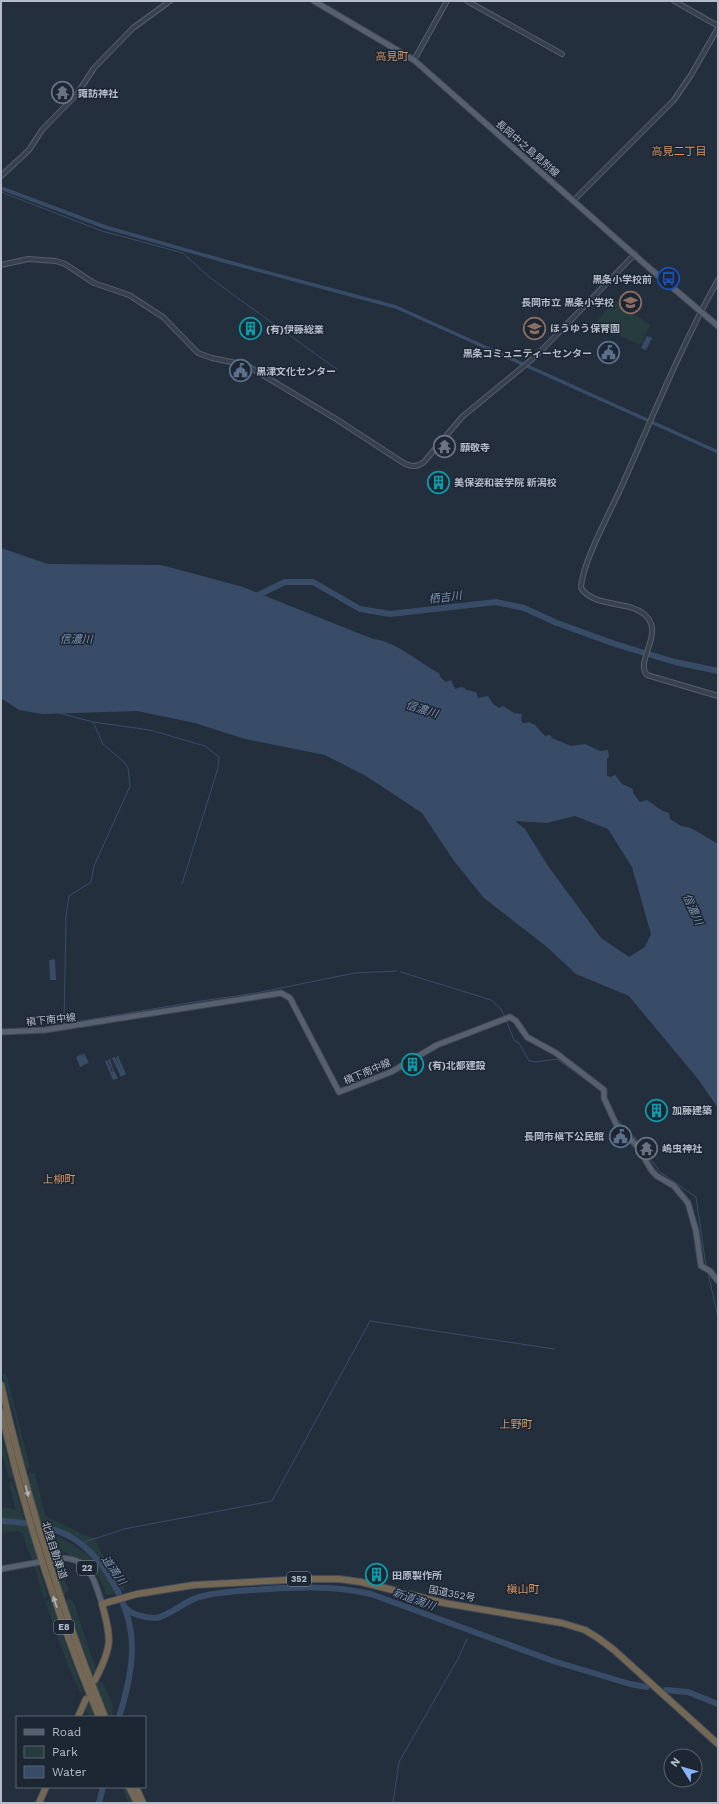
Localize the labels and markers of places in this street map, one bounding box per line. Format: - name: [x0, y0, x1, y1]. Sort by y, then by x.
- temple icon: 諏訪神社: [50, 80, 76, 106]
- place label: 諏訪神社: [78, 88, 119, 99]
- bus stop icon: 黒条小学校前: [655, 266, 681, 292]
- place label: 黒条小学校前: [592, 274, 652, 285]
- school or university icon: 長岡市立 黒条小学校: [617, 289, 643, 315]
- place label: 長岡市立 黒条小学校: [521, 297, 614, 308]
- school or university icon: ほうゆう保育園: [522, 315, 548, 341]
- building icon: (有)伊藤総業: [238, 316, 264, 342]
- place label: ほうゆう保育園: [550, 323, 620, 334]
- place label: (有)伊藤総業: [266, 324, 324, 335]
- public building icon: 黒条コミュニティーセンター: [595, 340, 621, 366]
- place label: 黒条コミュニティーセンター: [463, 348, 592, 359]
- public building icon: 黒津文化センター: [228, 358, 254, 384]
- place label: 黒津文化センター: [256, 366, 336, 377]
- temple icon: 願敬寺: [431, 434, 457, 460]
- place label: 願敬寺: [460, 442, 490, 453]
- building icon: 美保姿和装学院 新潟校: [426, 469, 452, 495]
- place label: 美保姿和装学院 新潟校: [454, 477, 557, 488]
- building icon: (有)北都建設: [400, 1052, 426, 1078]
- place label: (有)北都建設: [428, 1060, 486, 1071]
- building icon: 加藤建築: [643, 1097, 669, 1123]
- place label: 加藤建築: [672, 1105, 712, 1116]
- public building icon: 長岡市槇下公民館: [607, 1123, 633, 1149]
- place label: 長岡市槇下公民館: [524, 1131, 604, 1142]
- temple icon: 嶋虫神社: [633, 1135, 659, 1161]
- place label: 嶋虫神社: [662, 1143, 703, 1154]
- building icon: 田原製作所: [363, 1562, 389, 1588]
- place label: 田原製作所: [392, 1570, 442, 1581]

